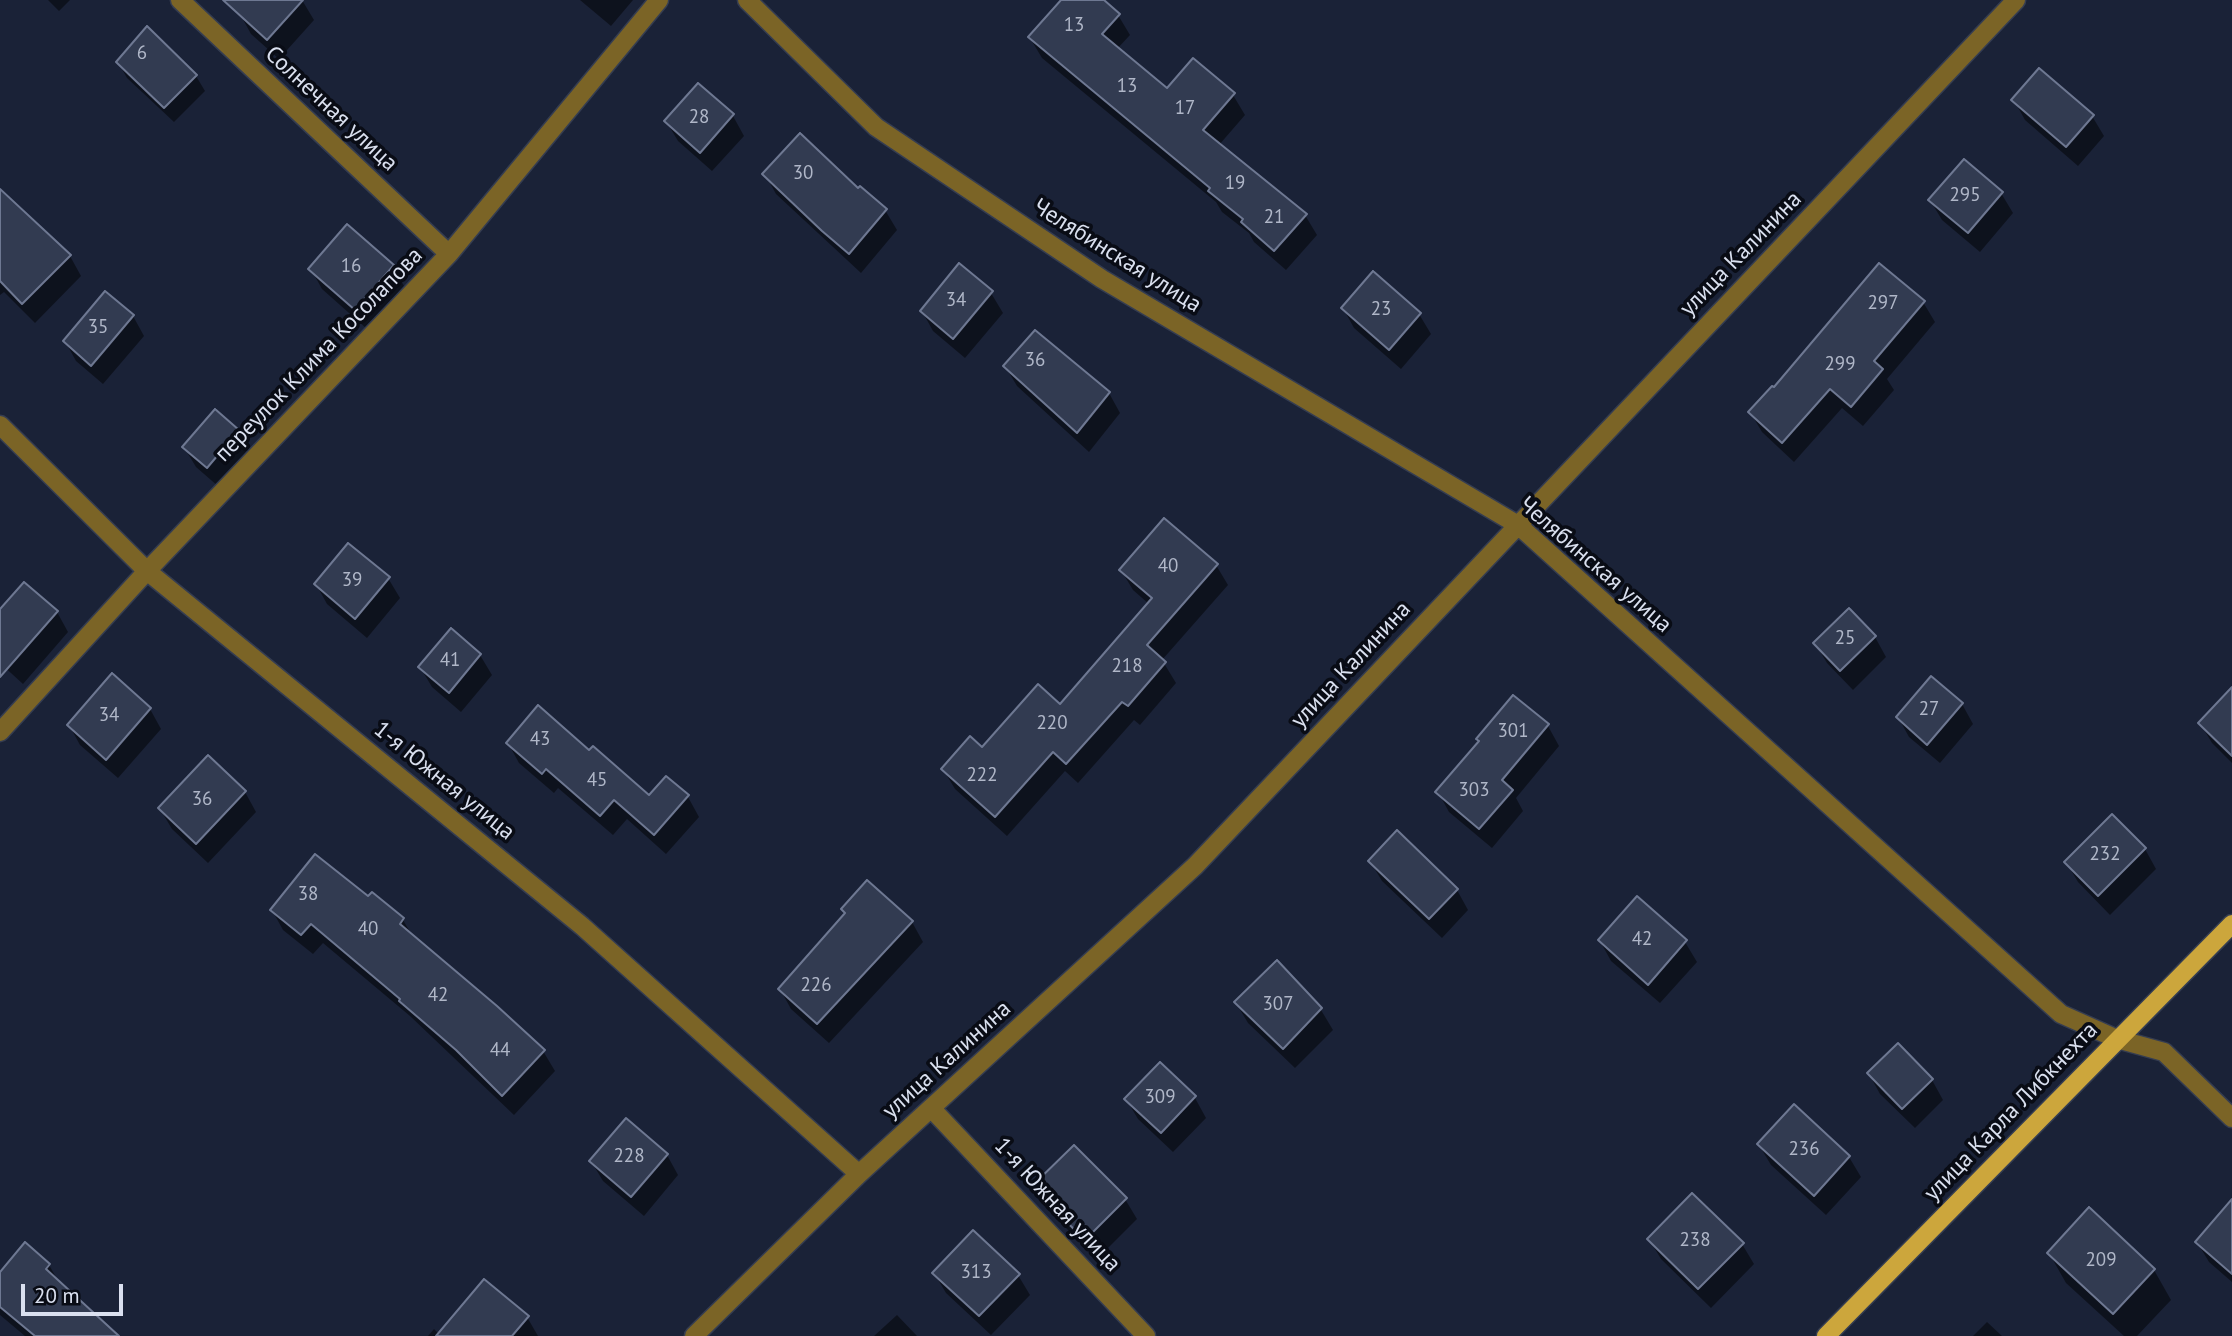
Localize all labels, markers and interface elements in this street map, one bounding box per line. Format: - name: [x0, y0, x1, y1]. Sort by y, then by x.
- house number: 13: [1064, 15, 1084, 37]
- street label: Солнечная улица: [259, 41, 403, 177]
- house number: 6: [137, 43, 147, 65]
- house number: 13: [1117, 76, 1137, 98]
- house number: 17: [1175, 98, 1195, 120]
- house number: 28: [689, 107, 709, 129]
- house number: 30: [793, 163, 813, 185]
- house number: 19: [1225, 173, 1245, 195]
- house number: 295: [1949, 185, 1981, 207]
- street label: улица Калинина: [1674, 186, 1808, 322]
- street label: Челябинская улица: [1028, 193, 1206, 319]
- house number: 21: [1264, 207, 1284, 229]
- street label: переулок Клима Косолапова: [209, 242, 429, 468]
- house number: 16: [341, 256, 361, 278]
- house number: 34: [946, 290, 966, 312]
- house number: 297: [1867, 293, 1899, 315]
- house number: 23: [1371, 299, 1391, 321]
- house number: 35: [88, 317, 108, 339]
- house number: 36: [1025, 350, 1045, 372]
- house number: 299: [1824, 354, 1856, 376]
- street label: Челябинская улица: [1513, 491, 1677, 639]
- house number: 40: [1158, 556, 1178, 578]
- house number: 39: [342, 570, 362, 592]
- street label: улица Калинина: [1285, 596, 1417, 734]
- house number: 25: [1835, 628, 1855, 650]
- house number: 41: [440, 650, 460, 672]
- house number: 218: [1111, 656, 1143, 678]
- house number: 27: [1919, 699, 1939, 721]
- house number: 34: [99, 705, 119, 727]
- house number: 220: [1036, 713, 1068, 735]
- street label: 1-я Южная улица: [368, 716, 520, 846]
- house number: 301: [1497, 721, 1529, 743]
- house number: 43: [530, 729, 550, 751]
- house number: 222: [966, 765, 998, 787]
- house number: 45: [587, 770, 607, 792]
- house number: 303: [1458, 780, 1490, 802]
- house number: 36: [192, 789, 212, 811]
- house number: 232: [2089, 844, 2121, 866]
- house number: 38: [298, 884, 318, 906]
- house number: 40: [358, 919, 378, 941]
- house number: 42: [1632, 929, 1652, 951]
- house number: 226: [800, 975, 832, 997]
- house number: 42: [428, 985, 448, 1007]
- house number: 307: [1262, 994, 1294, 1016]
- street label: улица Калинина: [877, 995, 1017, 1125]
- street label: улица Карла Либкнехта: [1918, 1017, 2104, 1207]
- house number: 44: [490, 1040, 510, 1062]
- house number: 309: [1144, 1087, 1176, 1109]
- street label: 1-я Южная улица: [988, 1132, 1126, 1278]
- house number: 236: [1788, 1139, 1820, 1161]
- house number: 228: [613, 1146, 645, 1168]
- house number: 238: [1679, 1230, 1711, 1252]
- house number: 209: [2085, 1250, 2117, 1272]
- house number: 313: [960, 1262, 992, 1284]
- scale bar: [24, 1270, 126, 1314]
- text: 20 m: [34, 1282, 80, 1309]

